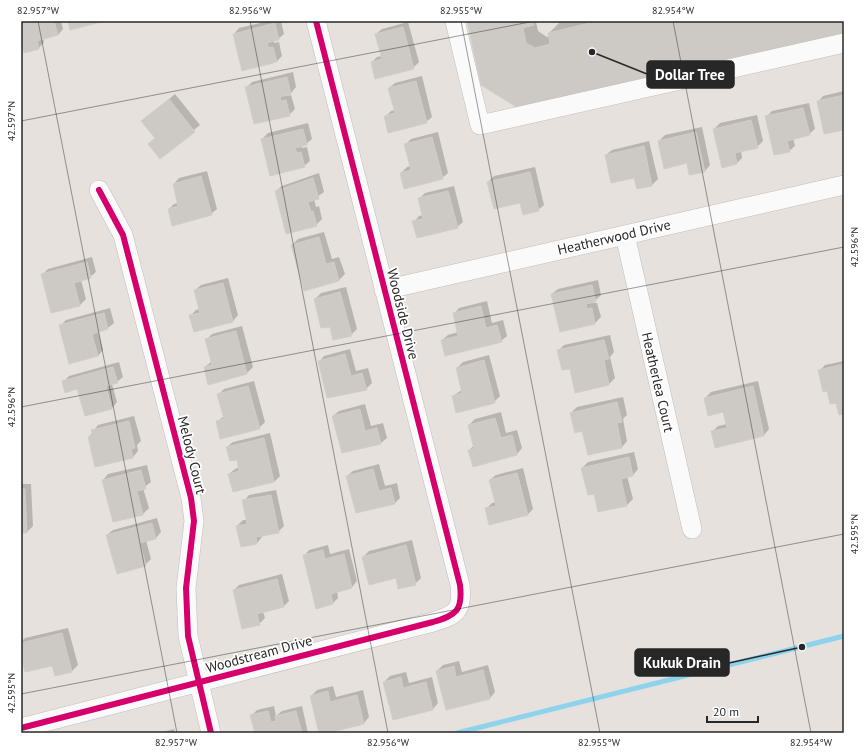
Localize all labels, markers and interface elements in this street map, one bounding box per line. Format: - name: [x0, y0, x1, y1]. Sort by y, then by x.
- text: 82.957°W: [17, 4, 60, 17]
- text: 82.956°W: [229, 4, 272, 17]
- text: 82.955°W: [440, 4, 483, 17]
- text: 82.954°W: [652, 4, 695, 17]
- callout: Dollar Tree: [647, 61, 734, 88]
- text: Dollar Tree: [655, 65, 725, 84]
- text: 42.597°N: [5, 101, 18, 141]
- street label: Heatherwood Drive: [556, 215, 672, 259]
- text: 42.596°N: [848, 227, 861, 267]
- street label: Woodside Drive: [383, 267, 423, 361]
- street label: Heatherlea Court: [638, 330, 678, 434]
- text: 42.596°N: [5, 387, 18, 427]
- street label: Melody Court: [174, 414, 210, 496]
- text: 42.595°N: [848, 514, 861, 554]
- street label: Woodstream Drive: [204, 631, 314, 677]
- callout: Kukuk Drain: [635, 649, 729, 676]
- text: Kukuk Drain: [643, 653, 721, 672]
- text: 42.595°N: [5, 673, 18, 713]
- scale bar: [707, 698, 758, 724]
- text: 20 m: [713, 704, 739, 719]
- text: 82.957°W: [155, 736, 198, 749]
- text: 82.956°W: [367, 736, 410, 749]
- text: 82.955°W: [578, 736, 621, 749]
- text: 82.954°W: [790, 736, 833, 749]

